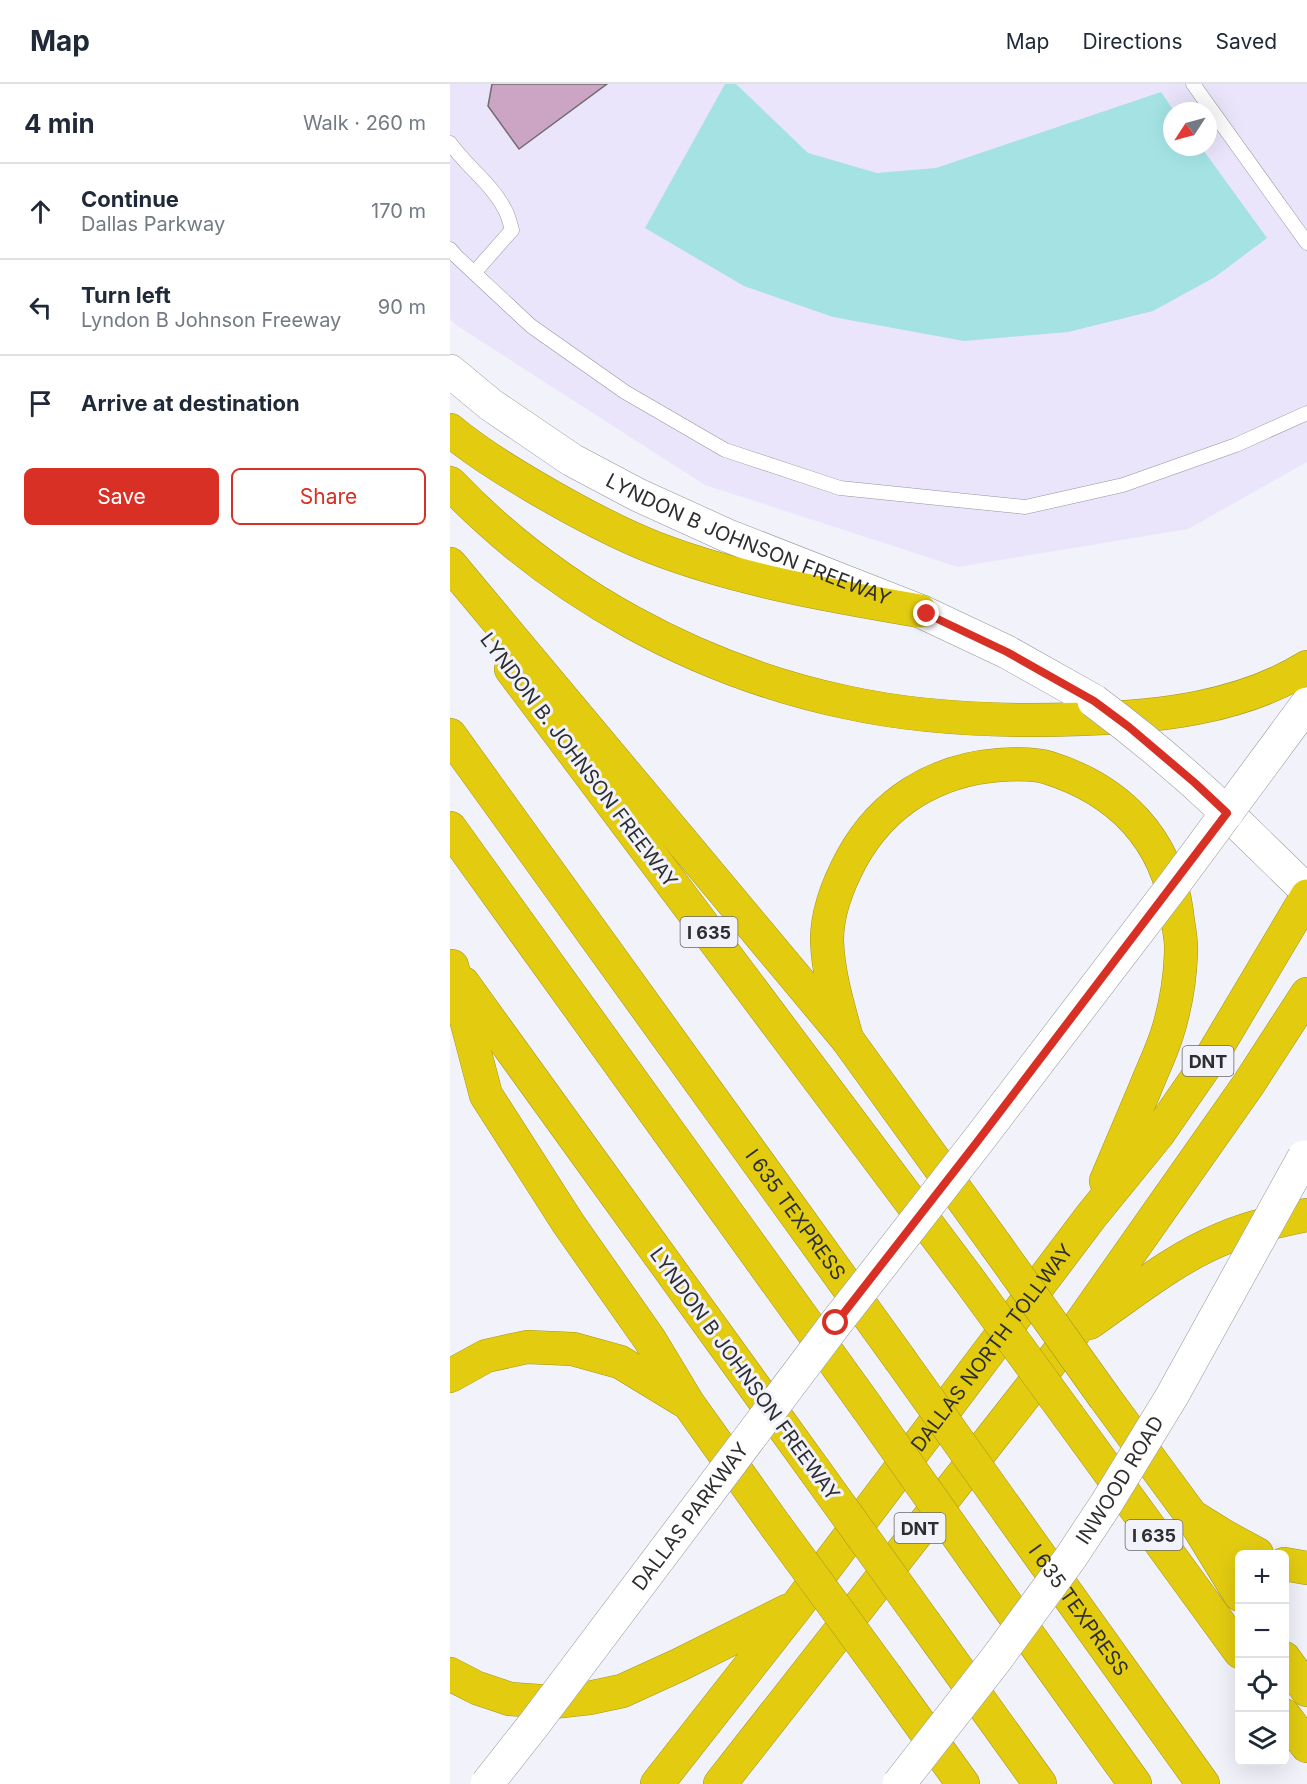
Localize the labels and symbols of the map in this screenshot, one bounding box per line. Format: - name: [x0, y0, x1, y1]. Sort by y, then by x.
- north arrow: [1163, 102, 1217, 156]
- street label: LYNDON B JOHNSON FREEWAY: [602, 468, 895, 611]
- route end: [913, 600, 939, 626]
- street label: LYNDON B. JOHNSON FREEWAY: [475, 628, 683, 892]
- road number: I 635: [680, 917, 738, 947]
- road number: DNT: [1182, 1046, 1233, 1076]
- street label: I 635 TEXPRESS: [740, 1144, 851, 1285]
- street label: DALLAS NORTH TOLLWAY: [906, 1239, 1078, 1456]
- street label: LYNDON B JOHNSON FREEWAY: [645, 1243, 845, 1506]
- route start: [822, 1309, 848, 1335]
- street label: INWOOD ROAD: [1071, 1412, 1169, 1549]
- street label: DALLAS PARKWAY: [627, 1438, 754, 1595]
- road number: DNT: [894, 1513, 946, 1543]
- road number: I 635: [1126, 1520, 1182, 1550]
- street label: I 635 TEXPRESS: [1024, 1540, 1134, 1680]

